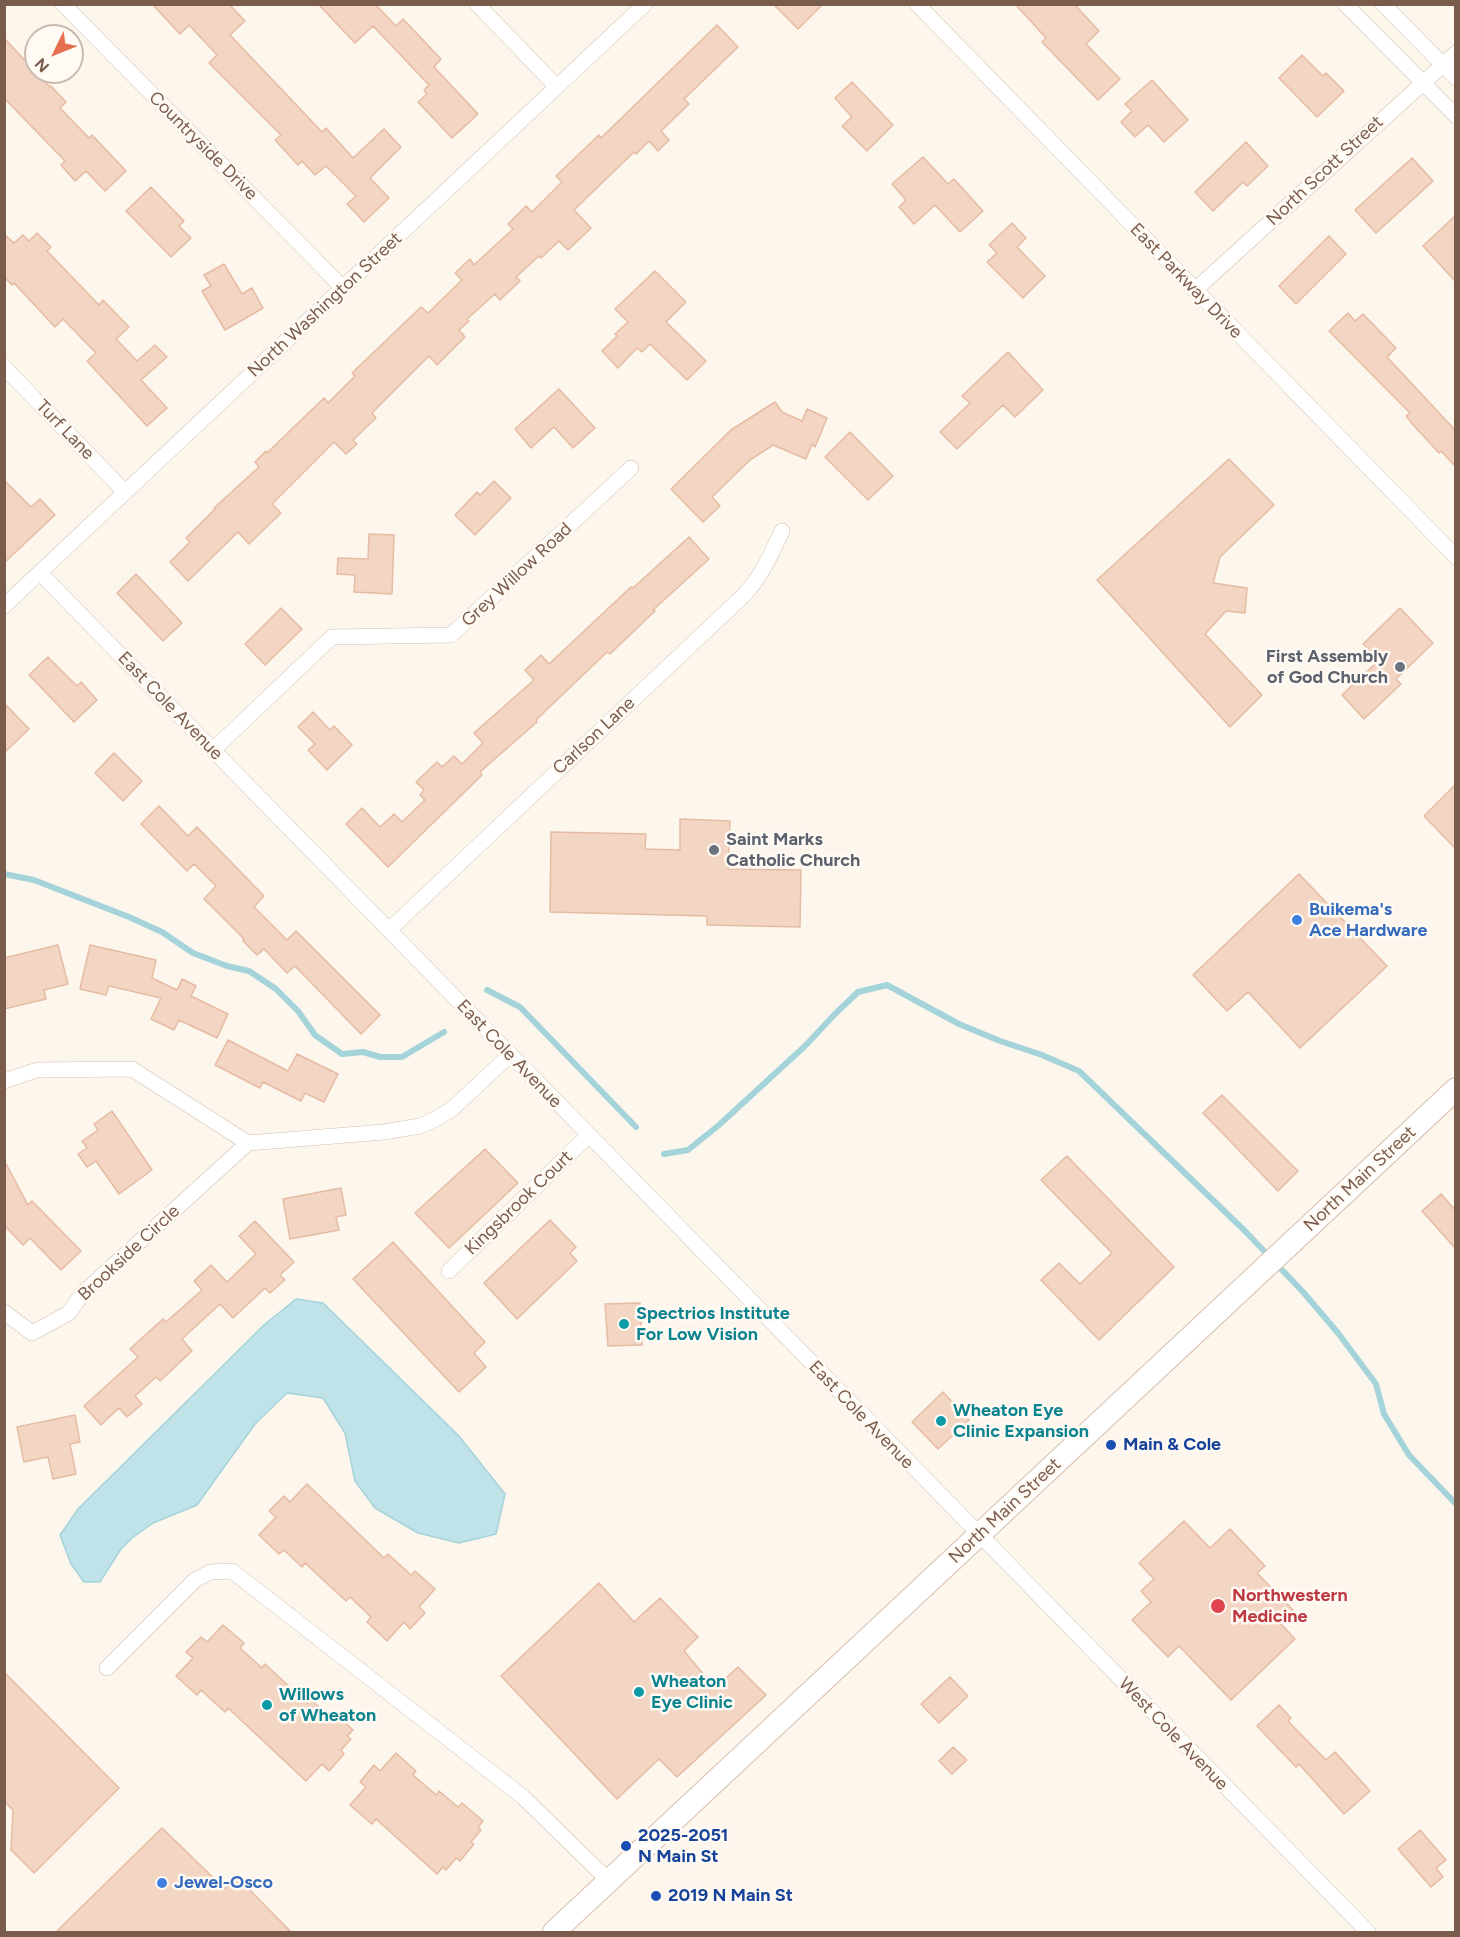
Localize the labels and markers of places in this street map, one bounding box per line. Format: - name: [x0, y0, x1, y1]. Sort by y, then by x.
- place label: First Assembly of God Church: [1266, 646, 1388, 688]
- marker: First Assembly of God Church: [1393, 660, 1407, 674]
- place label: Saint Marks Catholic Church: [726, 829, 860, 872]
- marker: Saint Marks Catholic Church: [707, 843, 721, 857]
- place label: Buikema's Ace Hardware: [1309, 899, 1427, 942]
- marker: Buikema's Ace Hardware: [1290, 913, 1304, 927]
- place label: Spectrios Institute For Low Vision: [636, 1303, 790, 1346]
- marker: Spectrios Institute For Low Vision: [617, 1317, 631, 1331]
- place label: Wheaton Eye Clinic Expansion: [953, 1400, 1089, 1442]
- marker: Wheaton Eye Clinic Expansion: [934, 1414, 948, 1428]
- place label: Main & Cole: [1123, 1434, 1221, 1456]
- marker: Main & Cole: [1104, 1438, 1118, 1452]
- place label: Northwestern Medicine: [1232, 1585, 1348, 1628]
- marker: Northwestern Medicine: [1209, 1597, 1227, 1615]
- place label: Wheaton Eye Clinic: [651, 1671, 733, 1714]
- place label: Willows of Wheaton: [279, 1684, 376, 1726]
- marker: Wheaton Eye Clinic: [632, 1685, 646, 1699]
- marker: Willows of Wheaton: [260, 1698, 274, 1712]
- place label: 2025-2051 N Main St: [638, 1825, 728, 1868]
- marker: 2025-2051 N Main St: [619, 1839, 633, 1853]
- place label: Jewel-Osco: [174, 1872, 273, 1894]
- marker: Jewel-Osco: [155, 1876, 169, 1890]
- place label: 2019 N Main St: [668, 1885, 793, 1907]
- marker: 2019 N Main St: [649, 1889, 663, 1903]

